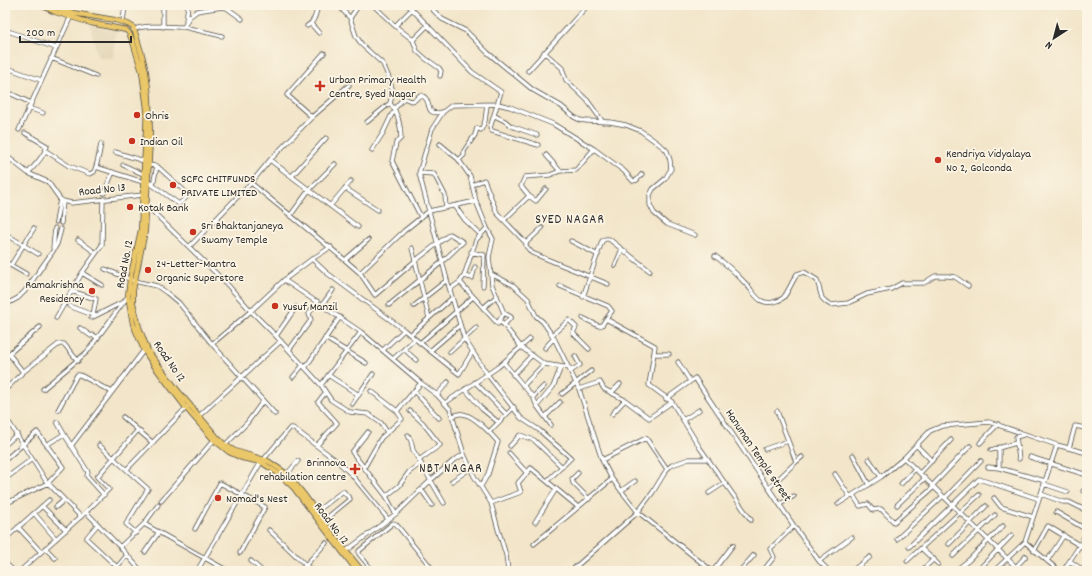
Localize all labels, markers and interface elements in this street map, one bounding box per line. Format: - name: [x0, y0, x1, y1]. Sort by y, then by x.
- scale bar: [20, 18, 131, 44]
- north arrow: [1034, 18, 1074, 58]
- text: 200 m: [26, 25, 55, 42]
- text: N: [1042, 36, 1056, 53]
- place label: Urban Primary Health Centre, Syed Nagar: [329, 72, 426, 103]
- marker: Urban Primary Health Centre, Syed Nagar: [314, 80, 326, 92]
- place label: Ohris: [145, 108, 169, 125]
- marker: Ohris: [132, 110, 142, 120]
- place label: Indian Oil: [140, 134, 183, 151]
- marker: Indian Oil: [127, 136, 137, 146]
- place label: Kendriya Vidyalaya No 2, Golconda: [946, 146, 1031, 177]
- marker: Kendriya Vidyalaya No 2, Golconda: [933, 155, 943, 165]
- place label: SCFC CHITFUNDS PRIVATE LIMITED: [181, 171, 257, 202]
- street label: Road No 13: [78, 180, 127, 201]
- marker: SCFC CHITFUNDS PRIVATE LIMITED: [168, 180, 178, 190]
- place label: Kotak Bank: [138, 200, 188, 217]
- marker: Kotak Bank: [125, 202, 135, 212]
- district label: SYED NAGAR: [535, 211, 605, 230]
- place label: Sri Bhaktanjaneya Swamy Temple: [201, 218, 283, 249]
- marker: Sri Bhaktanjaneya Swamy Temple: [188, 227, 198, 237]
- street label: Road No. 12: [112, 239, 138, 290]
- place label: 24-Letter-Mantra Organic Superstore: [156, 256, 244, 287]
- marker: 24-Letter-Mantra Organic Superstore: [143, 265, 153, 275]
- place label: Ramakrishna Residency: [25, 277, 85, 308]
- marker: Ramakrishna Residency: [87, 286, 97, 296]
- place label: Yusuf Manzil: [283, 299, 338, 316]
- marker: Yusuf Manzil: [270, 301, 280, 311]
- street label: Road No 12: [148, 338, 189, 386]
- street label: Hanuman Temple street: [720, 406, 795, 506]
- place label: Brinnova rehabilation centre: [259, 455, 346, 486]
- district label: NBT NAGAR: [419, 460, 483, 479]
- marker: Brinnova rehabilation centre: [349, 463, 361, 475]
- place label: Nomad's Nest: [226, 491, 288, 508]
- marker: Nomad's Nest: [213, 493, 223, 503]
- street label: Road No. 12: [309, 499, 352, 549]

